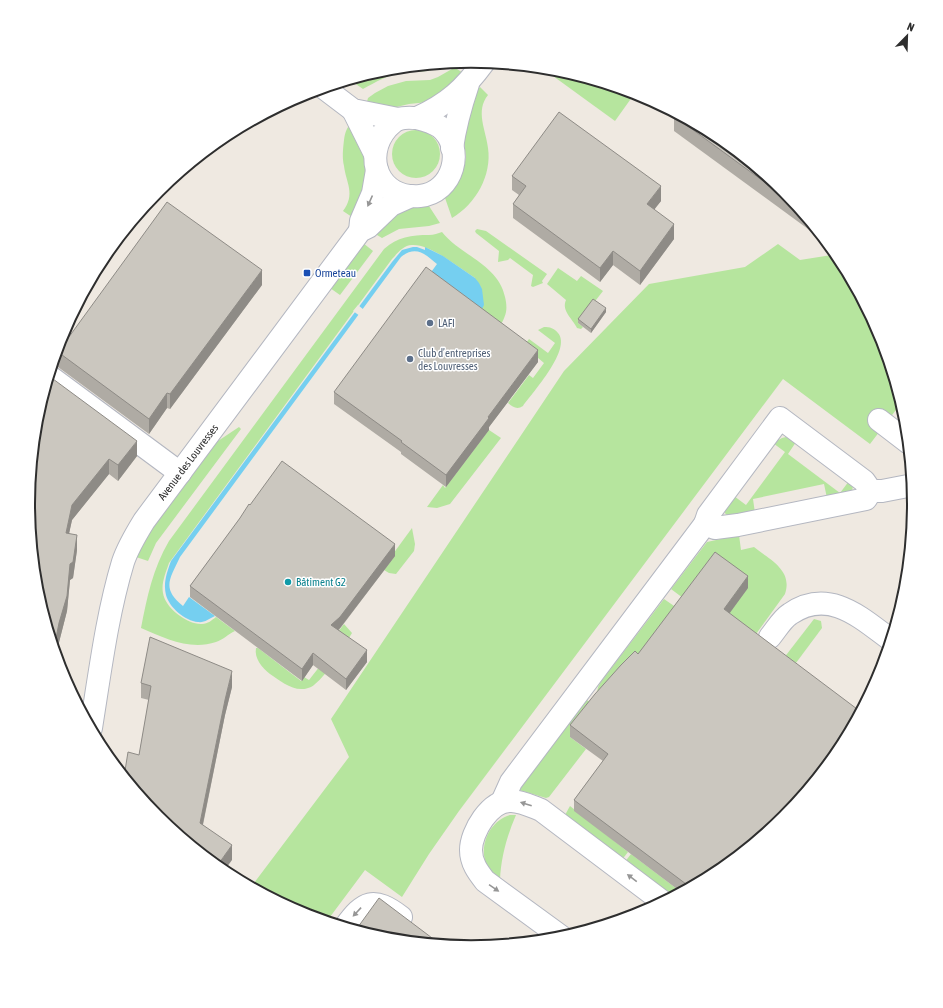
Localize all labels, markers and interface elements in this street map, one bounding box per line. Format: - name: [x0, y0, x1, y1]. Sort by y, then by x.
- north arrow: [887, 16, 927, 56]
- text: N: [906, 20, 916, 34]
- one-way arrow: [366, 195, 372, 207]
- place label: Ormeteau: [315, 267, 356, 279]
- marker: Ormeteau: [302, 268, 312, 278]
- place label: LAFI: [438, 317, 455, 329]
- marker: LAFI: [425, 318, 435, 328]
- place label: Club d’entreprises des Louvresses: [418, 347, 491, 372]
- marker: Club d’entreprises des Louvresses: [405, 354, 415, 364]
- street label: Avenue des Louvresses: [156, 422, 220, 502]
- place label: Bâtiment G2: [296, 576, 346, 588]
- marker: Bâtiment G2: [283, 577, 293, 587]
- one-way arrow: [520, 801, 532, 807]
- one-way arrow: [627, 875, 637, 883]
- one-way arrow: [489, 884, 499, 892]
- one-way arrow: [352, 907, 362, 917]

